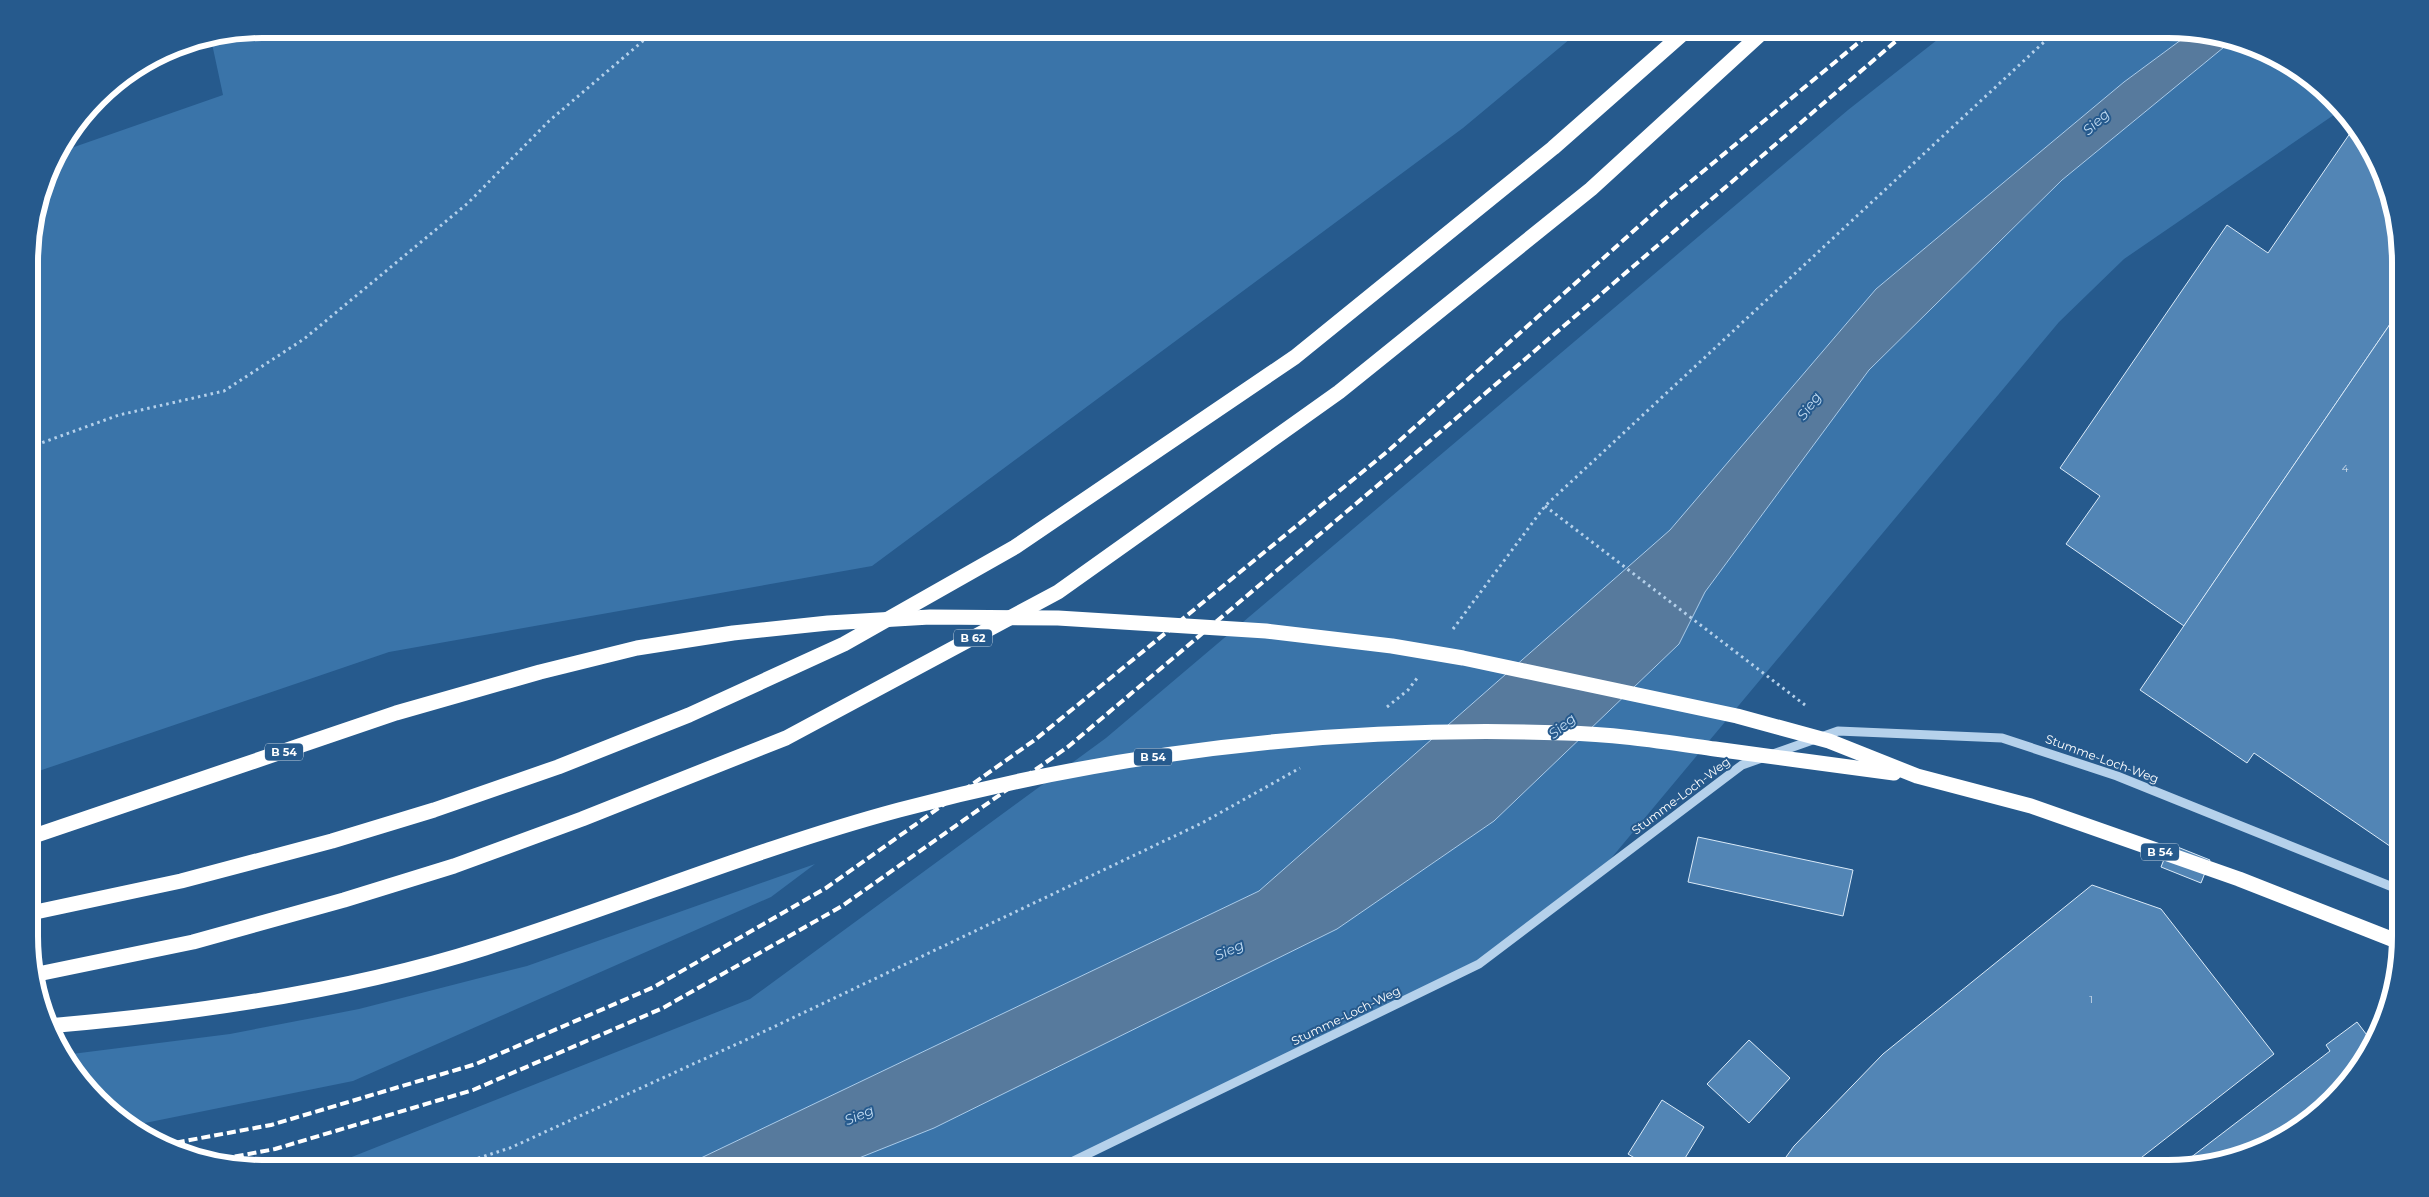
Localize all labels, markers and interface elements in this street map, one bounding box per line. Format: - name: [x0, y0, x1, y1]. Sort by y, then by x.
- water label: Sieg: [2079, 105, 2113, 139]
- water label: Sieg: [1793, 388, 1825, 424]
- house number: 4: [2342, 462, 2349, 475]
- road number: B 62: [954, 630, 992, 646]
- water label: Sieg: [1545, 709, 1579, 743]
- street label: Stumme-Loch-Weg: [2043, 731, 2161, 786]
- road number: B 54: [265, 744, 303, 760]
- road number: B 54: [1134, 749, 1172, 766]
- street label: Stumme-Loch-Weg: [1628, 754, 1733, 838]
- road number: B 54: [2141, 844, 2179, 860]
- water label: Sieg: [1211, 936, 1247, 964]
- street label: Stumme-Loch-Weg: [1289, 983, 1403, 1048]
- house number: 1: [2089, 993, 2093, 1006]
- water label: Sieg: [841, 1101, 877, 1129]

